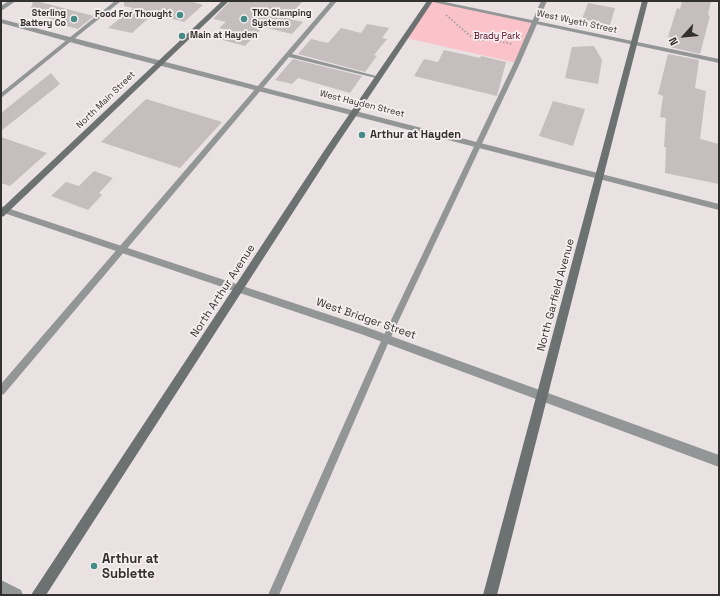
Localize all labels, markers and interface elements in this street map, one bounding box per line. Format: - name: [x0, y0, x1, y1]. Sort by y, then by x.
- street label: West Wyeth Street: [536, 8, 618, 36]
- place label: Sterling Battery Co: [20, 9, 66, 30]
- place label: TKO Clamping Systems: [252, 9, 312, 30]
- place label: Food For Thought: [95, 10, 172, 20]
- marker: Food For Thought: [175, 10, 185, 20]
- marker: Sterling Battery Co: [69, 14, 79, 24]
- marker: TKO Clamping Systems: [239, 14, 249, 24]
- north arrow: [664, 16, 704, 56]
- marker: Main at Hayden: [177, 31, 187, 41]
- place label: Main at Hayden: [190, 31, 258, 41]
- park label: Brady Park: [474, 32, 520, 42]
- text: N: [665, 35, 681, 48]
- street label: North Main Street: [74, 69, 138, 131]
- street label: West Hayden Street: [318, 88, 406, 120]
- place label: Arthur at Hayden: [370, 128, 461, 142]
- marker: Arthur at Hayden: [357, 130, 367, 140]
- street label: North Garfield Avenue: [535, 237, 577, 353]
- street label: North Arthur Avenue: [188, 242, 258, 340]
- street label: West Bridger Street: [314, 296, 418, 342]
- place label: Arthur at Sublette: [102, 551, 159, 582]
- marker: Arthur at Sublette: [89, 561, 99, 571]

